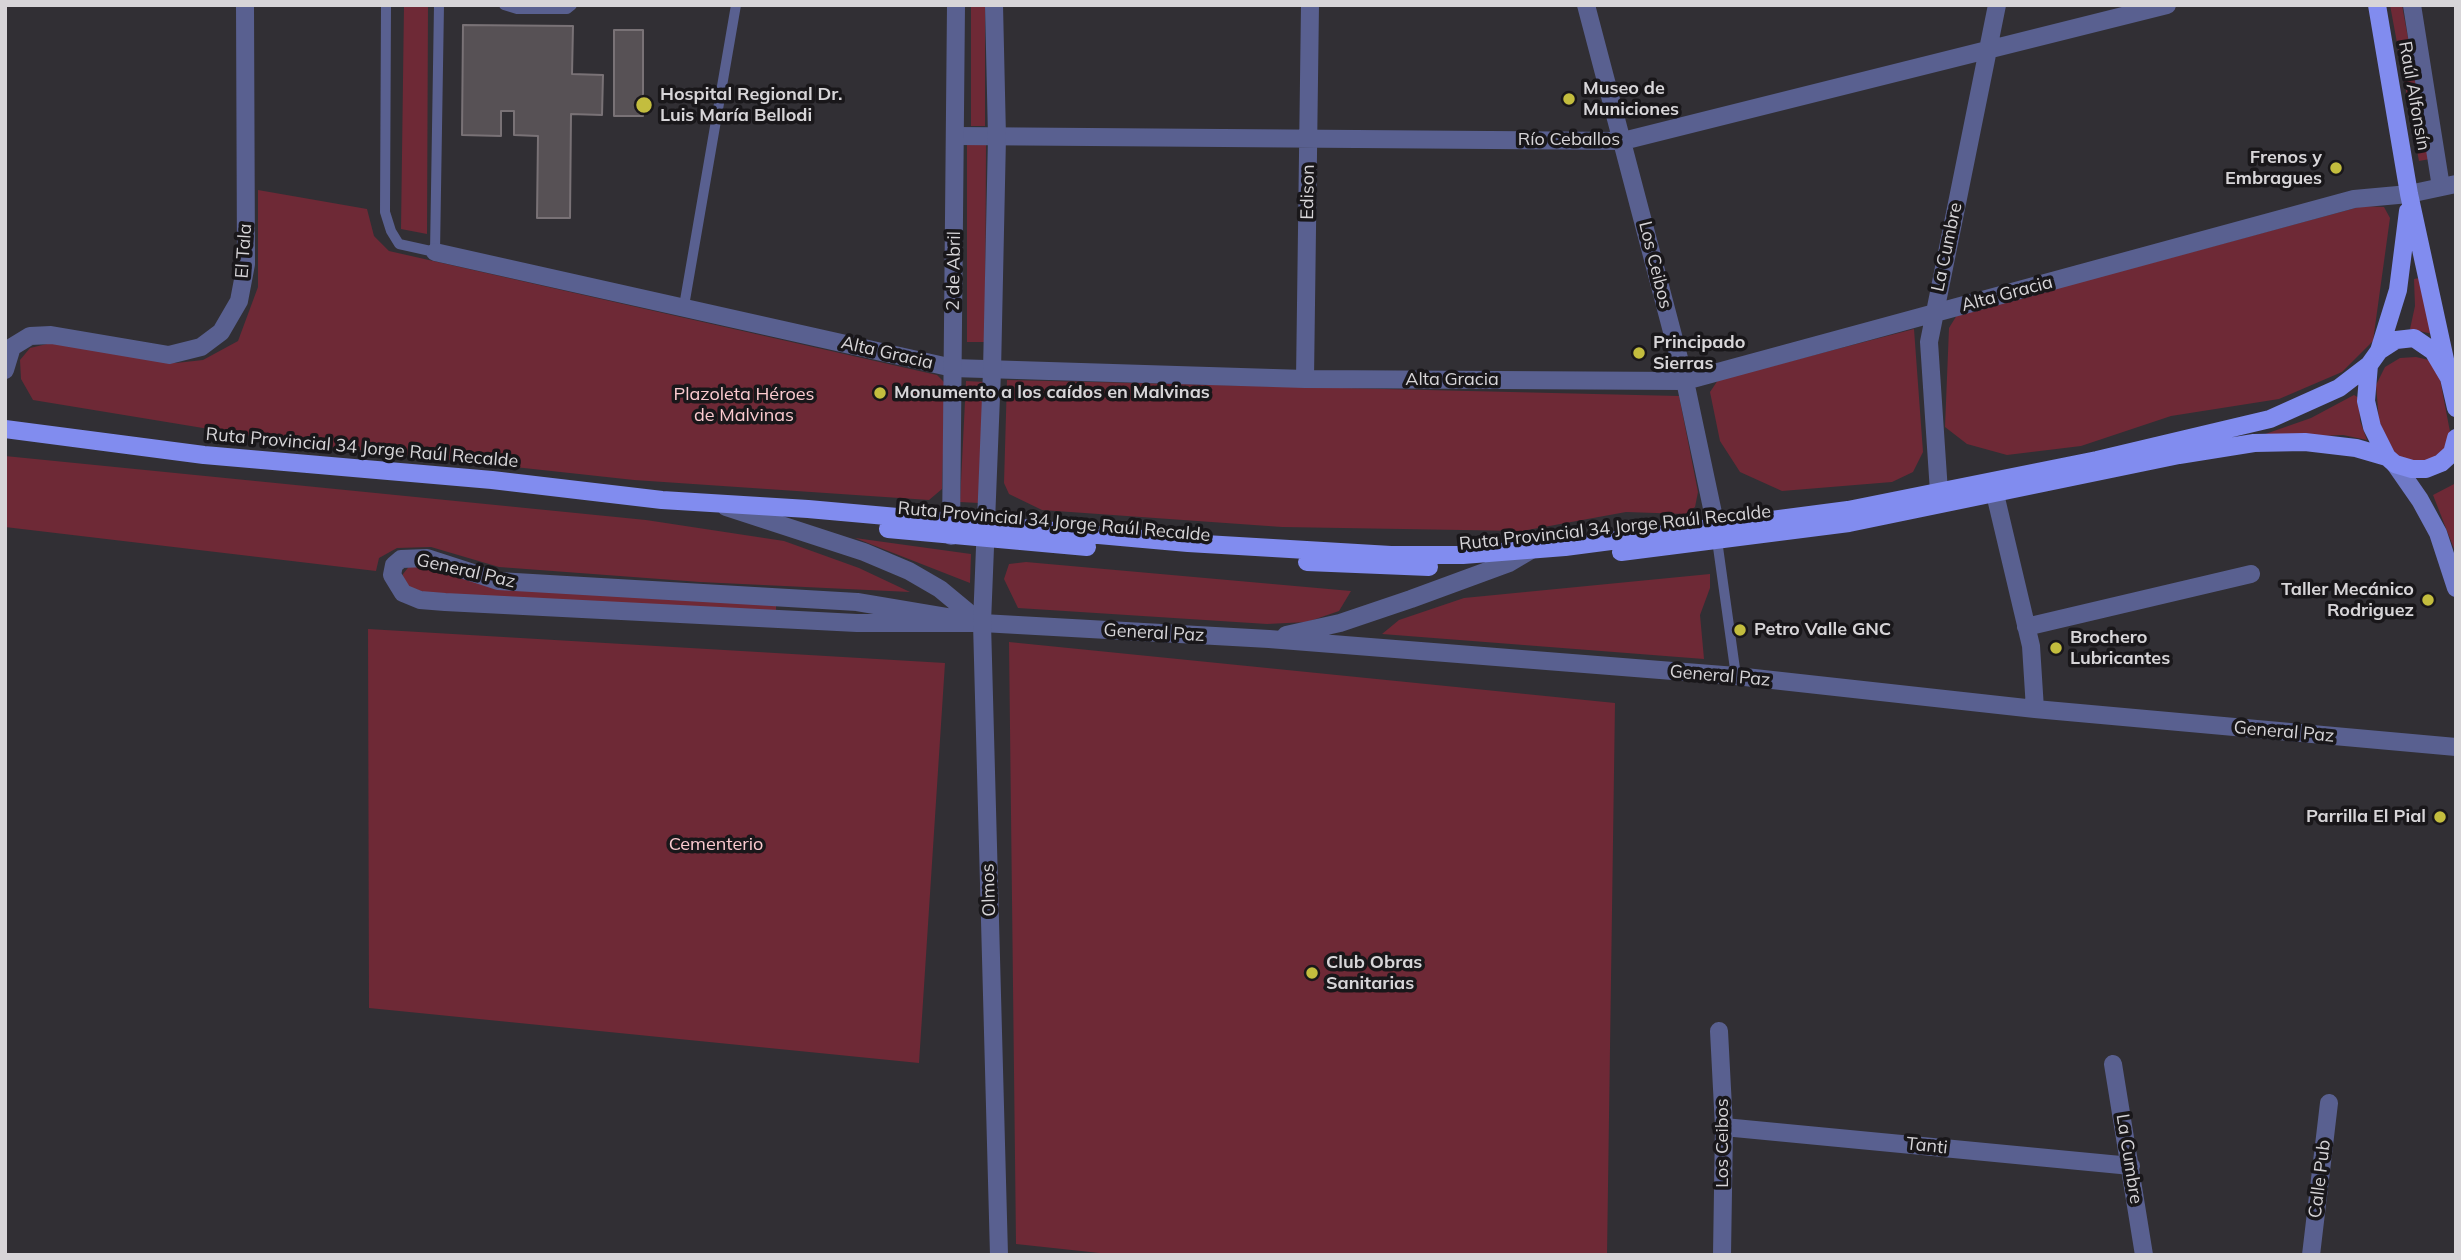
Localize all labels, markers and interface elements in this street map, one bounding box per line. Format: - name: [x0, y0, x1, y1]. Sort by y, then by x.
- street label: Raúl Alfonsín: [2394, 40, 2434, 152]
- place label: Museo de Municiones: [1583, 78, 1679, 120]
- place label: Hospital Regional Dr. Luis María Bellodi: [660, 84, 842, 126]
- marker: Museo de Municiones: [1561, 91, 1577, 107]
- marker: Hospital Regional Dr. Luis María Bellodi: [634, 95, 654, 115]
- street label: Río Ceballos: [1518, 129, 1620, 151]
- place label: Frenos y Embragues: [2225, 147, 2322, 190]
- marker: Frenos y Embragues: [2328, 160, 2344, 176]
- street label: Edison: [1297, 164, 1319, 220]
- street label: La Cumbre: [1927, 200, 1967, 294]
- street label: Los Ceibos: [1634, 219, 1676, 311]
- street label: El Tala: [231, 223, 257, 279]
- street label: 2 de Abril: [943, 231, 965, 311]
- street label: Alta Gracia: [1959, 271, 2055, 317]
- street label: Alta Gracia: [839, 332, 935, 374]
- place label: Principado Sierras: [1653, 332, 1745, 374]
- marker: Principado Sierras: [1631, 345, 1647, 361]
- street label: Alta Gracia: [1405, 369, 1499, 391]
- place label: Monumento a los caídos en Malvinas: [894, 382, 1210, 404]
- park label: Plazoleta Héroes de Malvinas: [673, 384, 815, 426]
- marker: Monumento a los caídos en Malvinas: [872, 385, 888, 401]
- street label: Ruta Provincial 34 Jorge Raúl Recalde: [205, 424, 519, 472]
- street label: Ruta Provincial 34 Jorge Raúl Recalde: [897, 498, 1211, 546]
- street label: Ruta Provincial 34 Jorge Raúl Recalde: [1458, 501, 1772, 555]
- street label: General Paz: [414, 549, 518, 593]
- place label: Taller Mecánico Rodriguez: [2281, 579, 2414, 622]
- marker: Taller Mecánico Rodriguez: [2420, 592, 2436, 608]
- place label: Petro Valle GNC: [1754, 619, 1891, 641]
- street label: General Paz: [1103, 620, 1205, 646]
- marker: Petro Valle GNC: [1732, 622, 1748, 638]
- place label: Brochero Lubricantes: [2070, 627, 2170, 670]
- marker: Brochero Lubricantes: [2048, 640, 2064, 656]
- street label: General Paz: [1669, 661, 1771, 691]
- street label: General Paz: [2233, 717, 2335, 747]
- place label: Parrilla El Pial: [2306, 806, 2426, 828]
- marker: Parrilla El Pial: [2432, 809, 2448, 825]
- park label: Cementerio: [669, 834, 763, 856]
- street label: Olmos: [977, 863, 1001, 917]
- place label: Club Obras Sanitarias: [1326, 952, 1422, 995]
- marker: Club Obras Sanitarias: [1304, 965, 1320, 981]
- street label: Los Ceibos: [1712, 1098, 1734, 1188]
- street label: La Cumbre: [2111, 1113, 2147, 1205]
- street label: Tanti: [1905, 1133, 1949, 1159]
- street label: Calle Pub: [2304, 1139, 2336, 1219]

